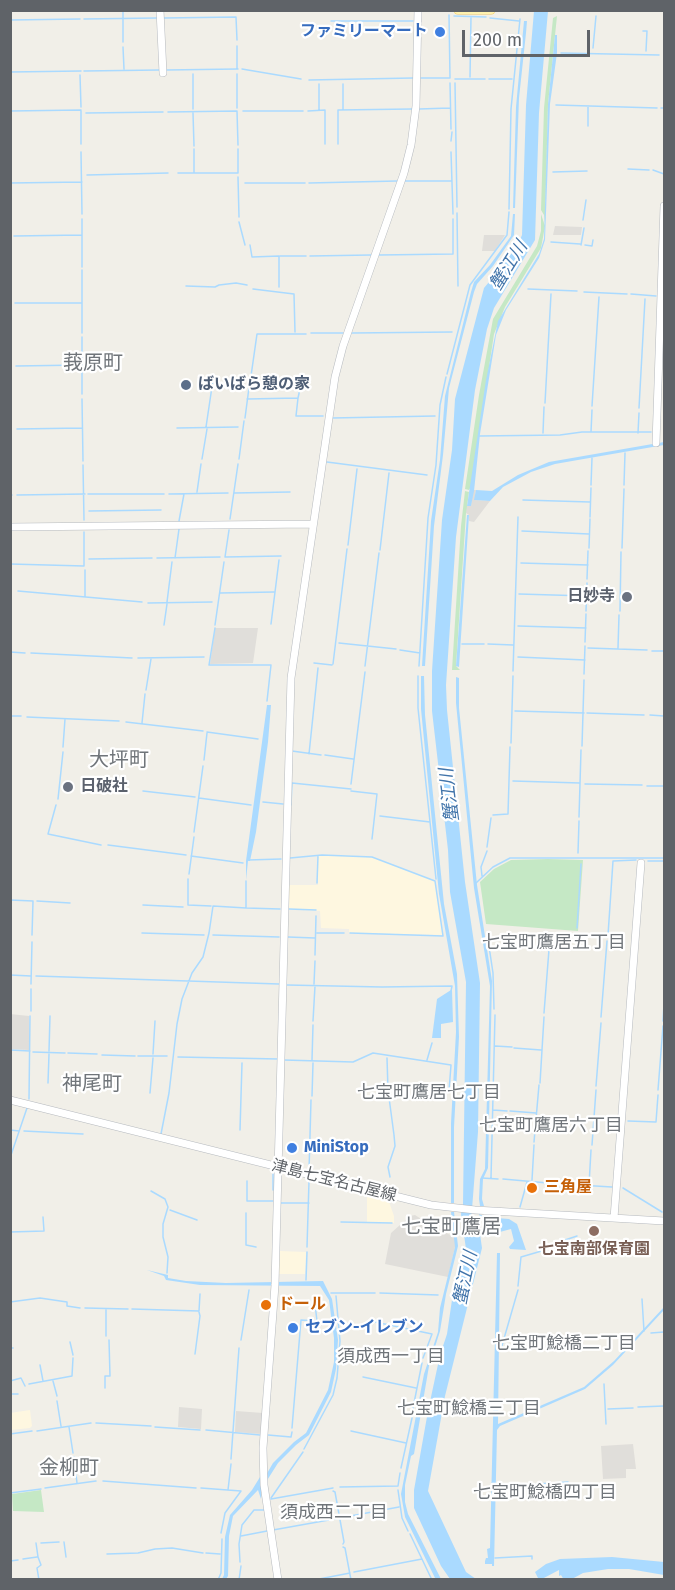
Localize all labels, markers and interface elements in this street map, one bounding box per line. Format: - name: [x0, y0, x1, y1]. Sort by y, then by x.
- scale bar: [465, 18, 592, 56]
- place label: ファミリーマート: [300, 22, 428, 42]
- marker: ファミリーマート: [433, 25, 447, 39]
- text: 200 m: [473, 29, 522, 51]
- water label: 蟹江川: [486, 237, 532, 295]
- district label: 莪原町: [63, 351, 123, 375]
- place label: ばいばら憩の家: [198, 375, 310, 395]
- marker: ばいばら憩の家: [179, 378, 193, 392]
- place label: 日妙寺: [567, 587, 615, 607]
- marker: 日妙寺: [620, 590, 634, 604]
- district label: 大坪町: [89, 748, 149, 772]
- water label: 蟹江川: [436, 767, 464, 823]
- place label: 日破社: [80, 777, 128, 797]
- marker: 日破社: [61, 780, 75, 794]
- district label: 七宝町鷹居五丁目: [482, 932, 626, 954]
- district label: 神尾町: [62, 1072, 122, 1096]
- district label: 七宝町鷹居七丁目: [357, 1082, 501, 1104]
- district label: 七宝町鷹居六丁目: [479, 1115, 623, 1137]
- place label: MiniStop: [304, 1138, 369, 1158]
- marker: MiniStop: [285, 1141, 299, 1155]
- street label: 津島七宝名古屋線: [270, 1156, 398, 1206]
- place label: 三角屋: [544, 1178, 592, 1198]
- marker: 三角屋: [525, 1181, 539, 1195]
- district label: 七宝町鷹居: [401, 1215, 501, 1239]
- marker: 七宝南部保育園: [587, 1224, 601, 1238]
- place label: 七宝南部保育園: [538, 1240, 650, 1260]
- water label: 蟹江川: [450, 1249, 482, 1307]
- place label: ドール: [278, 1295, 326, 1315]
- marker: ドール: [259, 1298, 273, 1312]
- place label: セブン-イレブン: [305, 1318, 424, 1338]
- marker: セブン-イレブン: [286, 1321, 300, 1335]
- district label: 七宝町鯰橋二丁目: [492, 1333, 636, 1355]
- district label: 須成西一丁目: [337, 1346, 445, 1368]
- district label: 七宝町鯰橋三丁目: [397, 1398, 541, 1420]
- district label: 金柳町: [39, 1456, 99, 1480]
- district label: 七宝町鯰橋四丁目: [473, 1482, 617, 1504]
- district label: 須成西二丁目: [280, 1502, 388, 1524]

